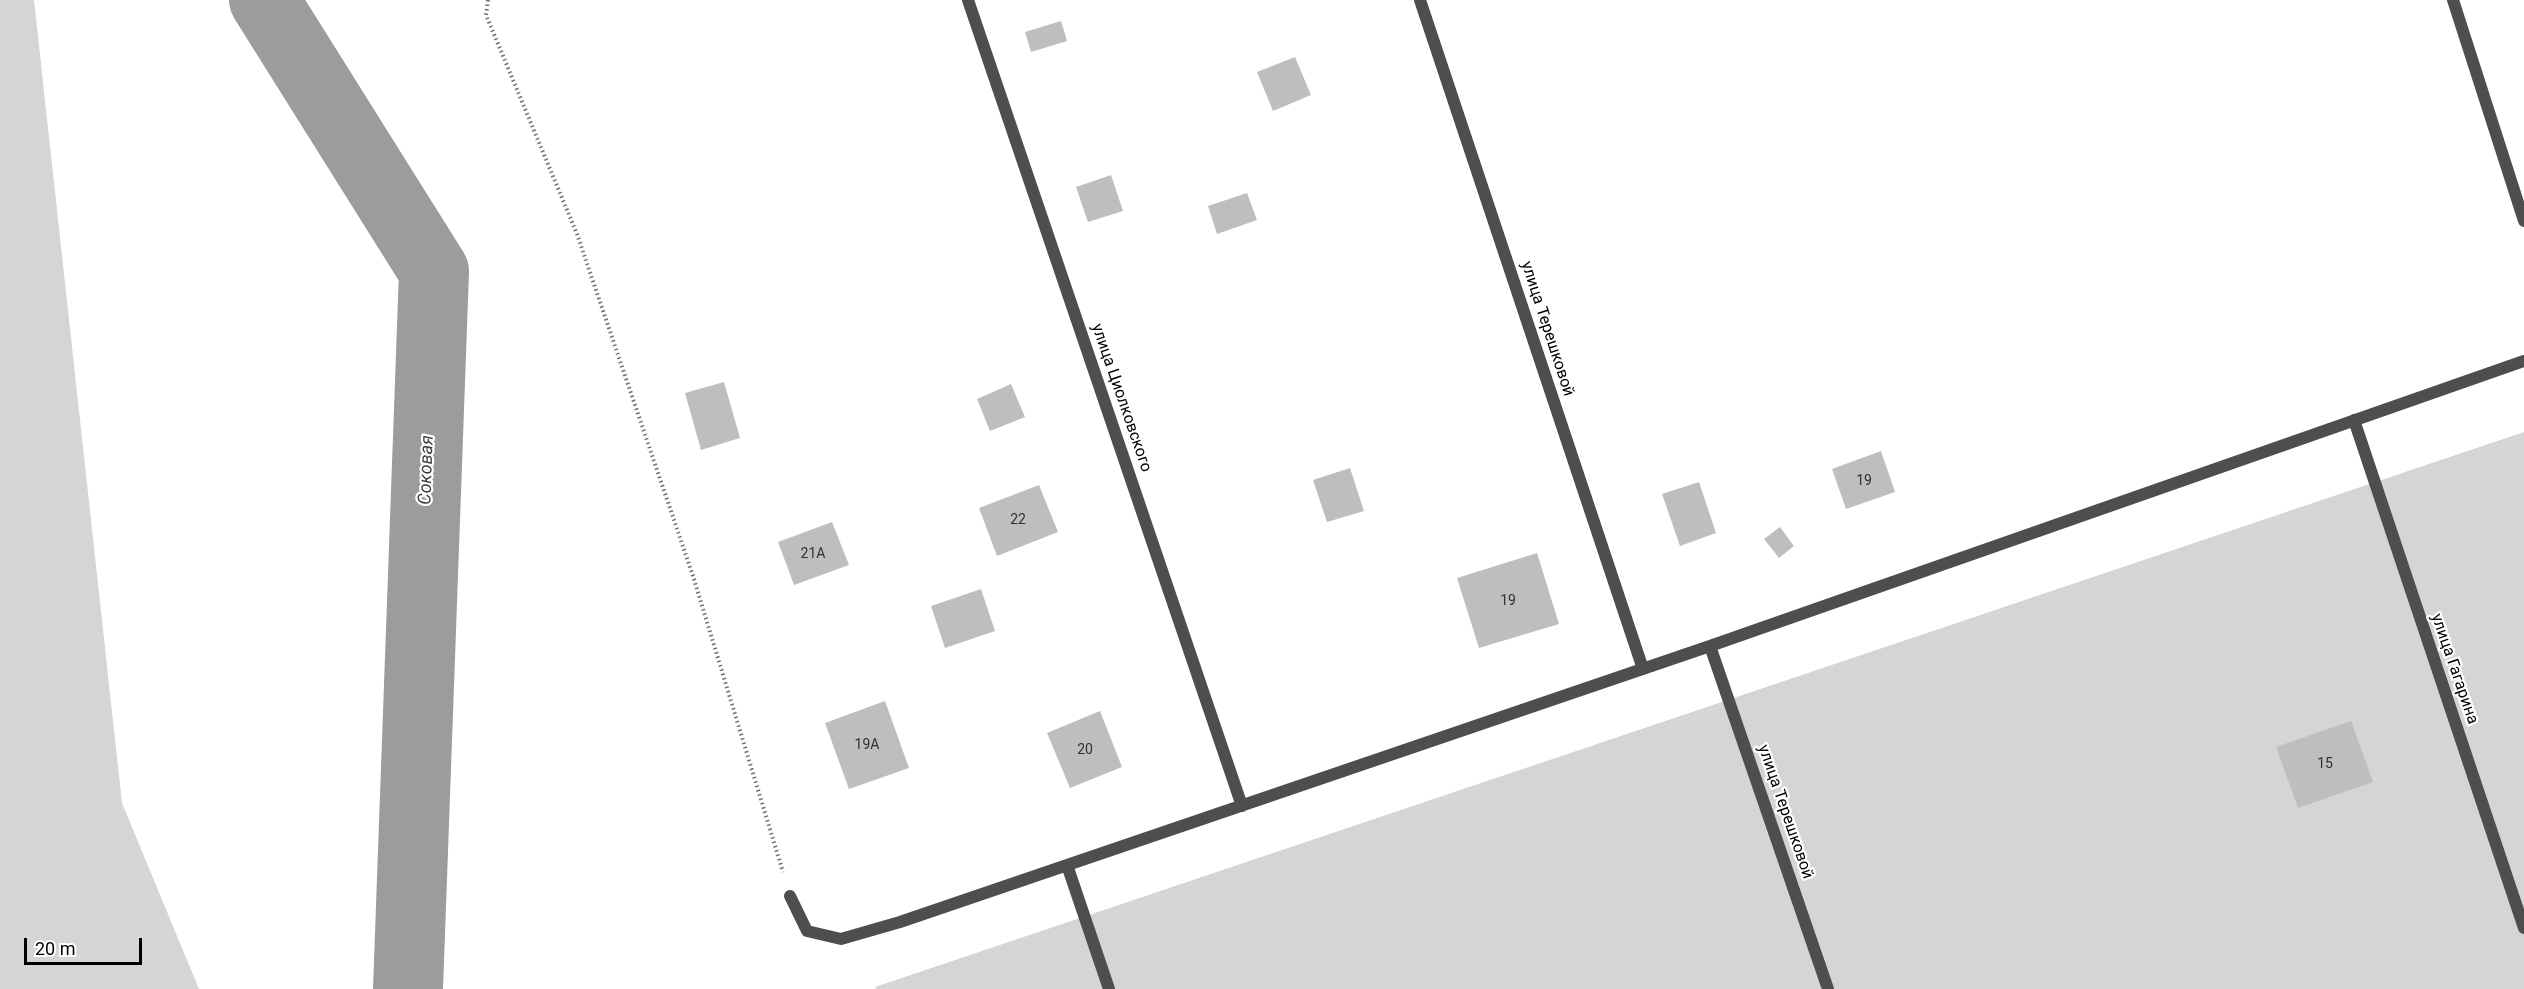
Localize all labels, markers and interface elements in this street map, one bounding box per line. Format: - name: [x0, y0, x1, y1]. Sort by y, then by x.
- street label: улица Терешковой: [1516, 259, 1578, 399]
- street label: улица Циолковского: [1087, 321, 1155, 475]
- water label: Соковая: [415, 435, 439, 505]
- house number: 19: [1856, 473, 1872, 489]
- house number: 22: [1010, 512, 1026, 528]
- house number: 21А: [801, 546, 825, 562]
- house number: 19: [1500, 593, 1516, 609]
- street label: улица Гагарина: [2426, 611, 2482, 727]
- house number: 19А: [855, 737, 879, 753]
- house number: 20: [1077, 742, 1093, 758]
- street label: улица Терешковой: [1753, 742, 1817, 882]
- house number: 15: [2317, 756, 2333, 772]
- scale bar: [27, 926, 146, 964]
- text: 20 m: [35, 938, 75, 959]

